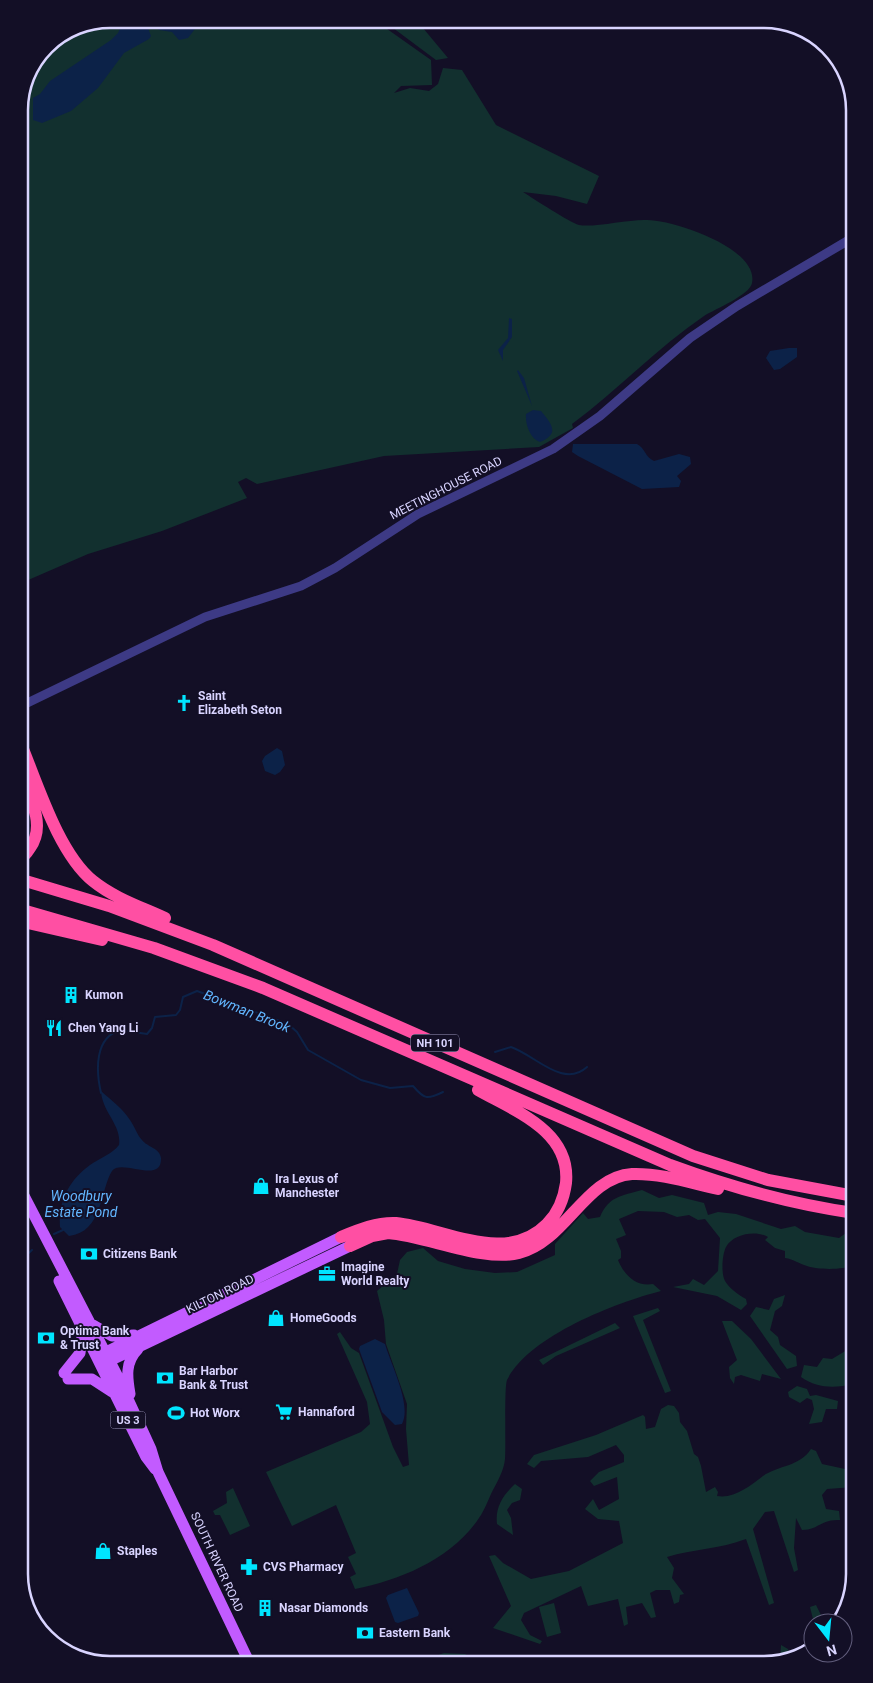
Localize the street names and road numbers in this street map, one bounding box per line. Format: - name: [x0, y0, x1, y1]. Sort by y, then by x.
- street label: MEETINGHOUSE ROAD: [388, 454, 505, 522]
- road number: NH 101: [411, 1034, 459, 1052]
- street label: KILTON ROAD: [184, 1272, 256, 1316]
- road number: US 3: [110, 1412, 146, 1428]
- street label: SOUTH RIVER ROAD: [188, 1510, 246, 1614]

